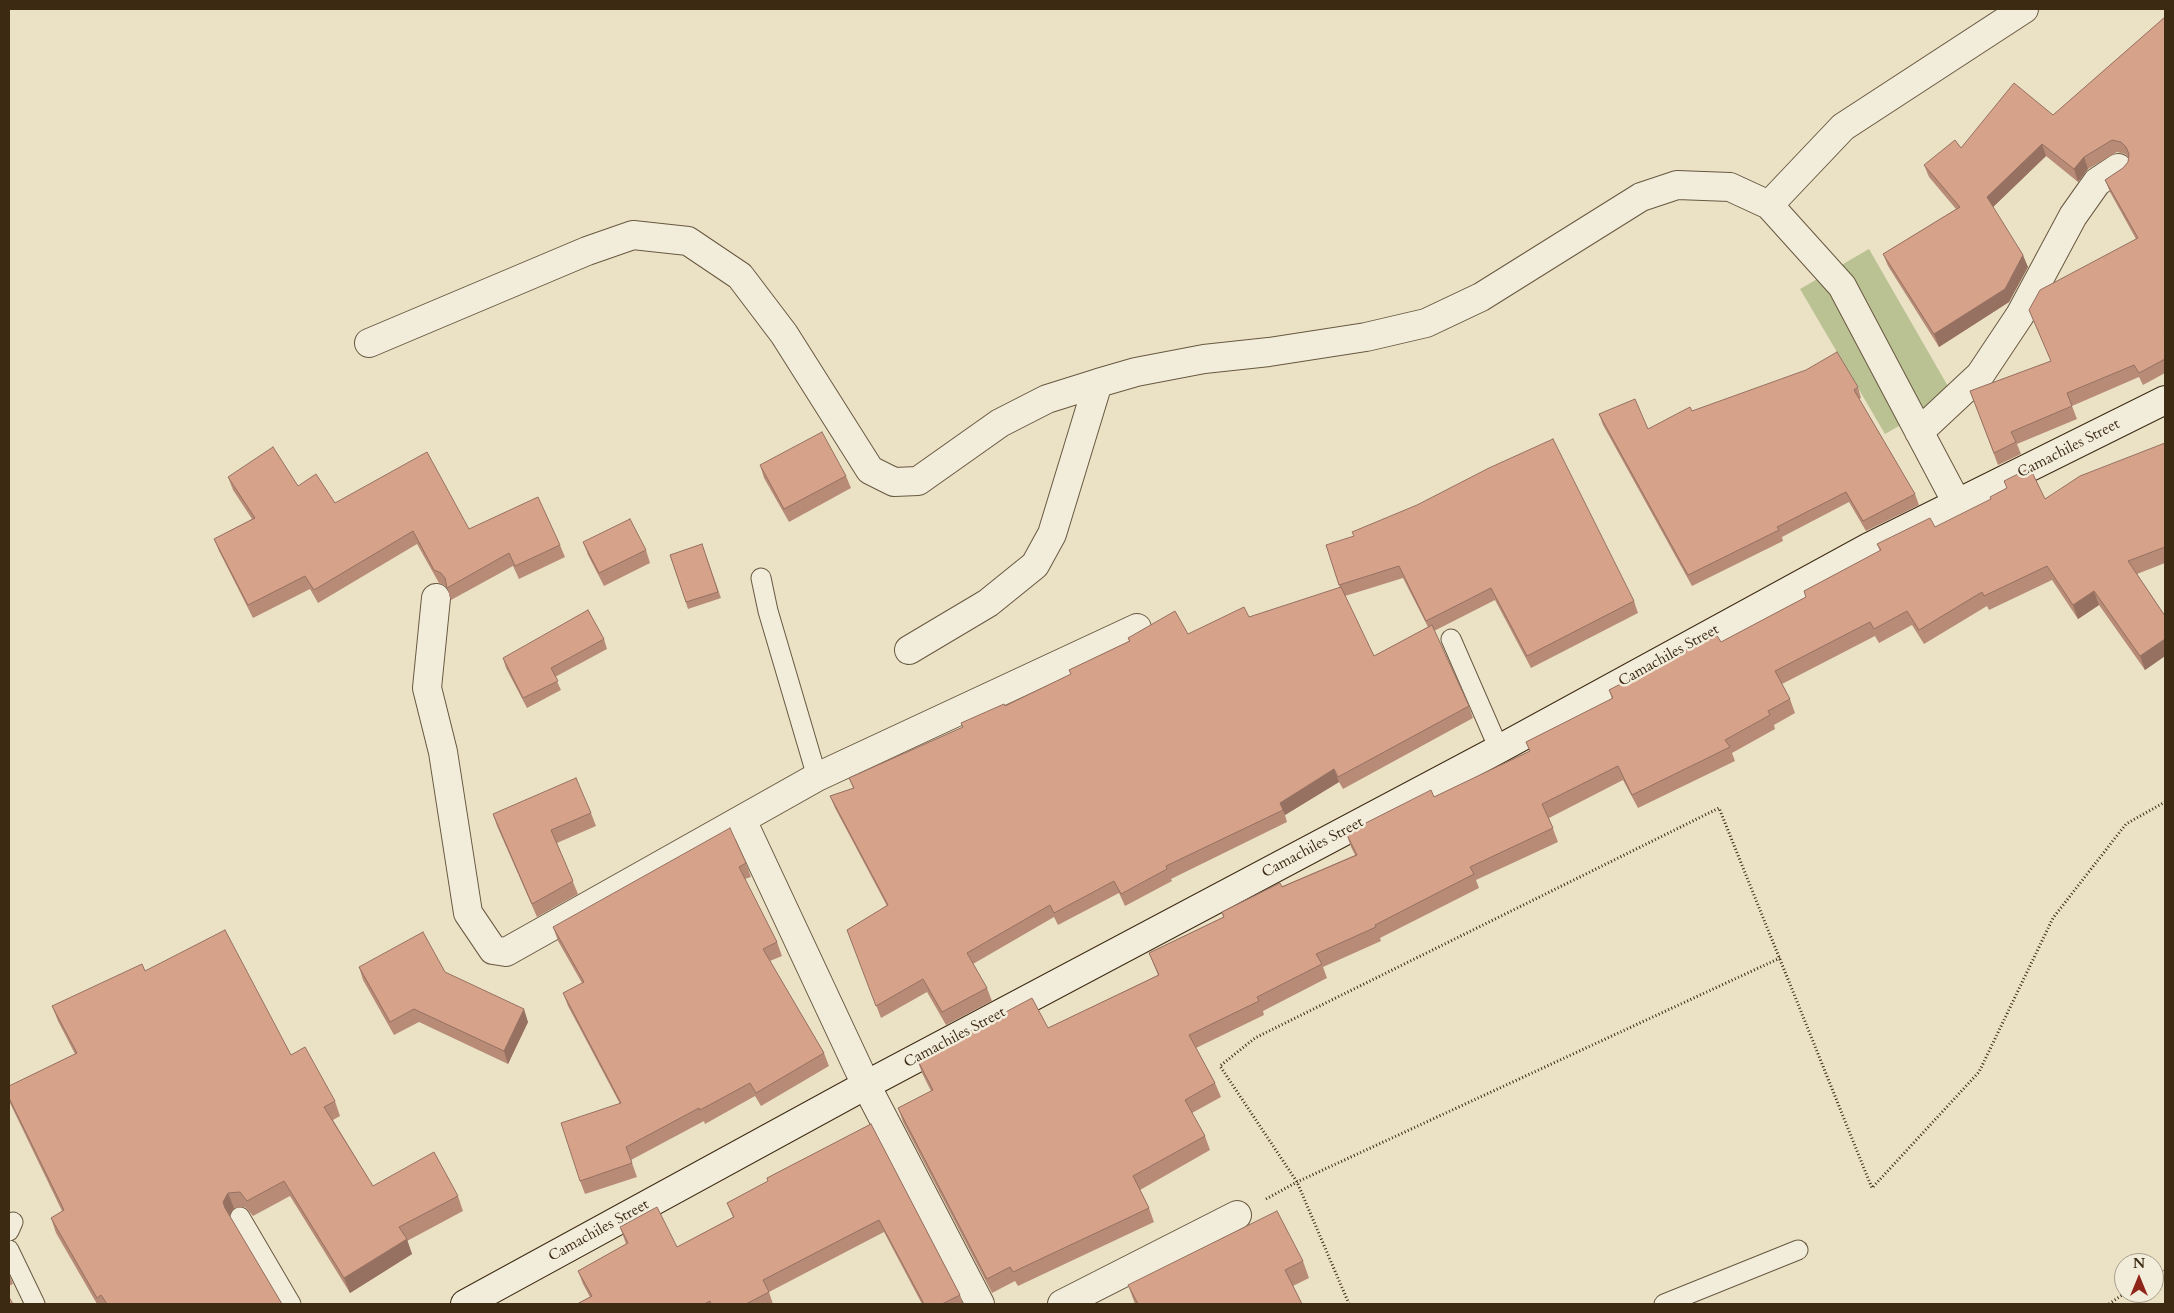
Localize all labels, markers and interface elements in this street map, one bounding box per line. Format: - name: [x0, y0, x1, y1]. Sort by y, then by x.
- street label: Camachiles Street: [2015, 416, 2123, 482]
- street label: Camachiles Street: [1616, 621, 1722, 691]
- street label: Camachiles Street: [1259, 814, 1367, 882]
- street label: Camachiles Street: [901, 1004, 1009, 1072]
- street label: Camachiles Street: [546, 1196, 652, 1266]
- north arrow: [2114, 1253, 2164, 1303]
- text: N: [2133, 1254, 2145, 1273]

